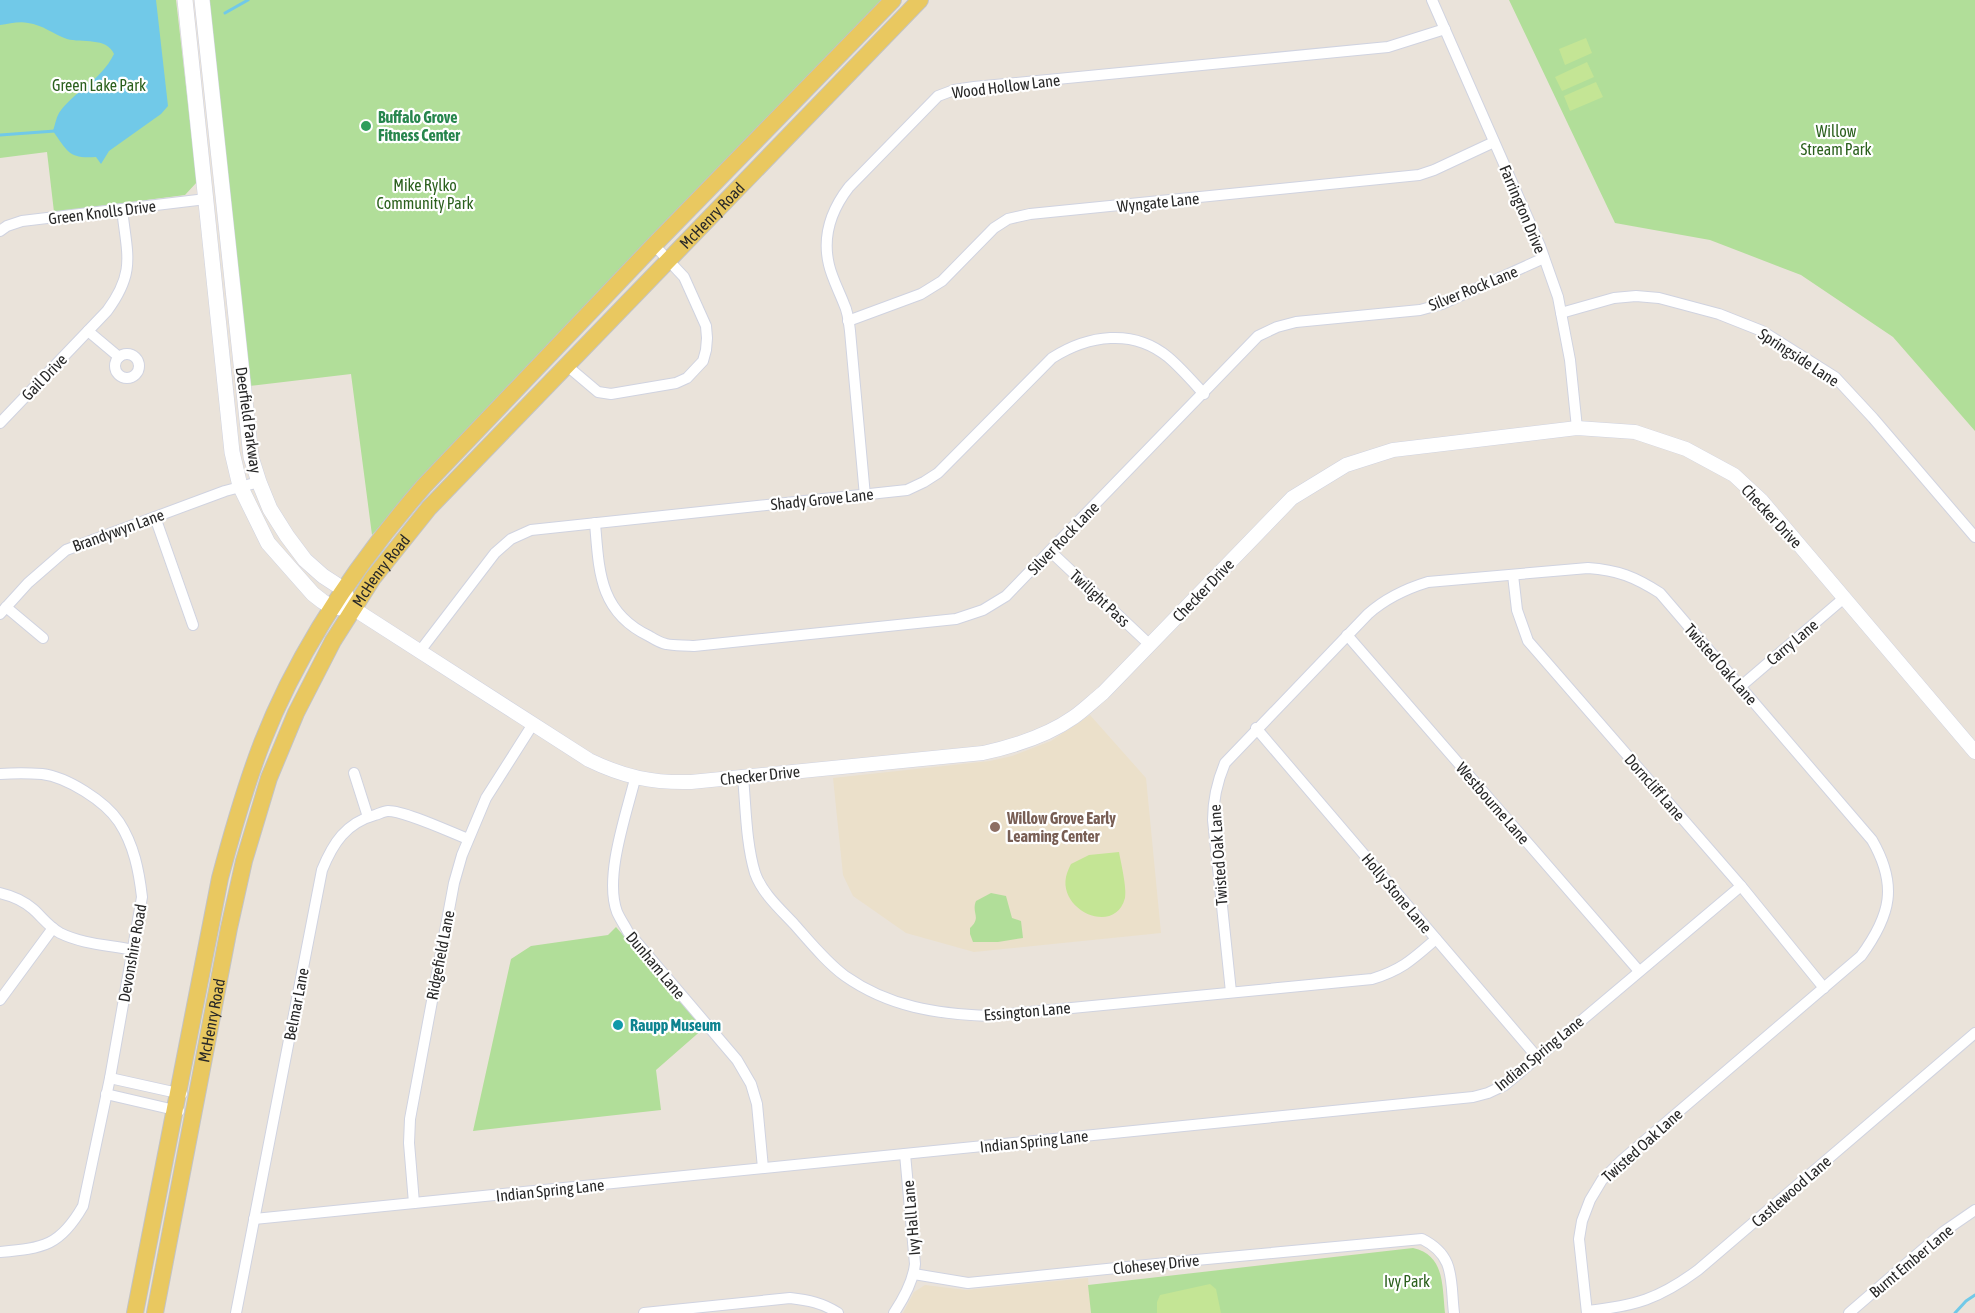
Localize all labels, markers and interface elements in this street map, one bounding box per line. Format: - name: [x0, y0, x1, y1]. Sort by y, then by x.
- street label: Wood Hollow Lane: [951, 70, 1061, 102]
- park label: Green Lake Park: [52, 76, 146, 94]
- place label: Buffalo Grove Fitness Center: [378, 108, 460, 144]
- marker: Buffalo Grove Fitness Center: [359, 119, 373, 133]
- park label: Willow Stream Park: [1800, 122, 1872, 158]
- street label: Farrington Drive: [1495, 162, 1550, 256]
- park label: Mike Rylko Community Park: [376, 176, 474, 213]
- street label: McHenry Road: [676, 178, 748, 252]
- street label: Wyngate Lane: [1116, 189, 1200, 216]
- street label: Green Knolls Drive: [47, 196, 157, 228]
- street label: Silver Rock Lane: [1426, 262, 1520, 314]
- street label: Springside Lane: [1755, 324, 1843, 391]
- street label: Gail Drive: [18, 350, 70, 404]
- street label: Deerfield Parkway: [232, 366, 265, 475]
- street label: Checker Drive: [1738, 481, 1806, 551]
- street label: Shady Grove Lane: [770, 485, 874, 514]
- street label: Silver Rock Lane: [1024, 498, 1102, 578]
- street label: Brandywyn Lane: [70, 505, 167, 556]
- street label: McHenry Road: [348, 531, 413, 610]
- street label: Checker Drive: [1169, 555, 1237, 625]
- street label: Twilight Pass: [1066, 566, 1134, 631]
- street label: Carry Lane: [1763, 615, 1822, 669]
- street label: Twisted Oak Lane: [1681, 620, 1761, 708]
- street label: Dorncliff Lane: [1621, 750, 1689, 824]
- street label: Westbourne Lane: [1453, 759, 1533, 847]
- street label: Checker Drive: [719, 762, 801, 788]
- street label: Twisted Oak Lane: [1205, 804, 1231, 906]
- place label: Willow Grove Early Learning Center: [1006, 809, 1116, 845]
- marker: Willow Grove Early Learning Center: [988, 820, 1002, 834]
- street label: Holly Stone Lane: [1358, 849, 1436, 937]
- street label: Devonshire Road: [114, 902, 150, 1004]
- street label: Ridgefield Lane: [422, 909, 458, 1002]
- street label: Dunham Lane: [623, 928, 689, 1002]
- street label: Belmar Lane: [280, 966, 312, 1042]
- street label: McHenry Road: [194, 977, 228, 1064]
- street label: Essington Lane: [983, 998, 1071, 1025]
- street label: Indian Spring Lane: [1491, 1012, 1588, 1095]
- place label: Raupp Museum: [630, 1016, 721, 1034]
- marker: Raupp Museum: [611, 1018, 625, 1032]
- street label: Twisted Oak Lane: [1598, 1104, 1686, 1186]
- street label: Indian Spring Lane: [979, 1126, 1089, 1157]
- street label: Castlewood Lane: [1748, 1152, 1834, 1230]
- street label: Indian Spring Lane: [495, 1175, 605, 1206]
- street label: Ivy Hall Lane: [899, 1180, 924, 1256]
- street label: Burnt Ember Lane: [1866, 1221, 1956, 1301]
- street label: Clohesey Drive: [1112, 1251, 1200, 1278]
- park label: Ivy Park: [1384, 1272, 1430, 1291]

